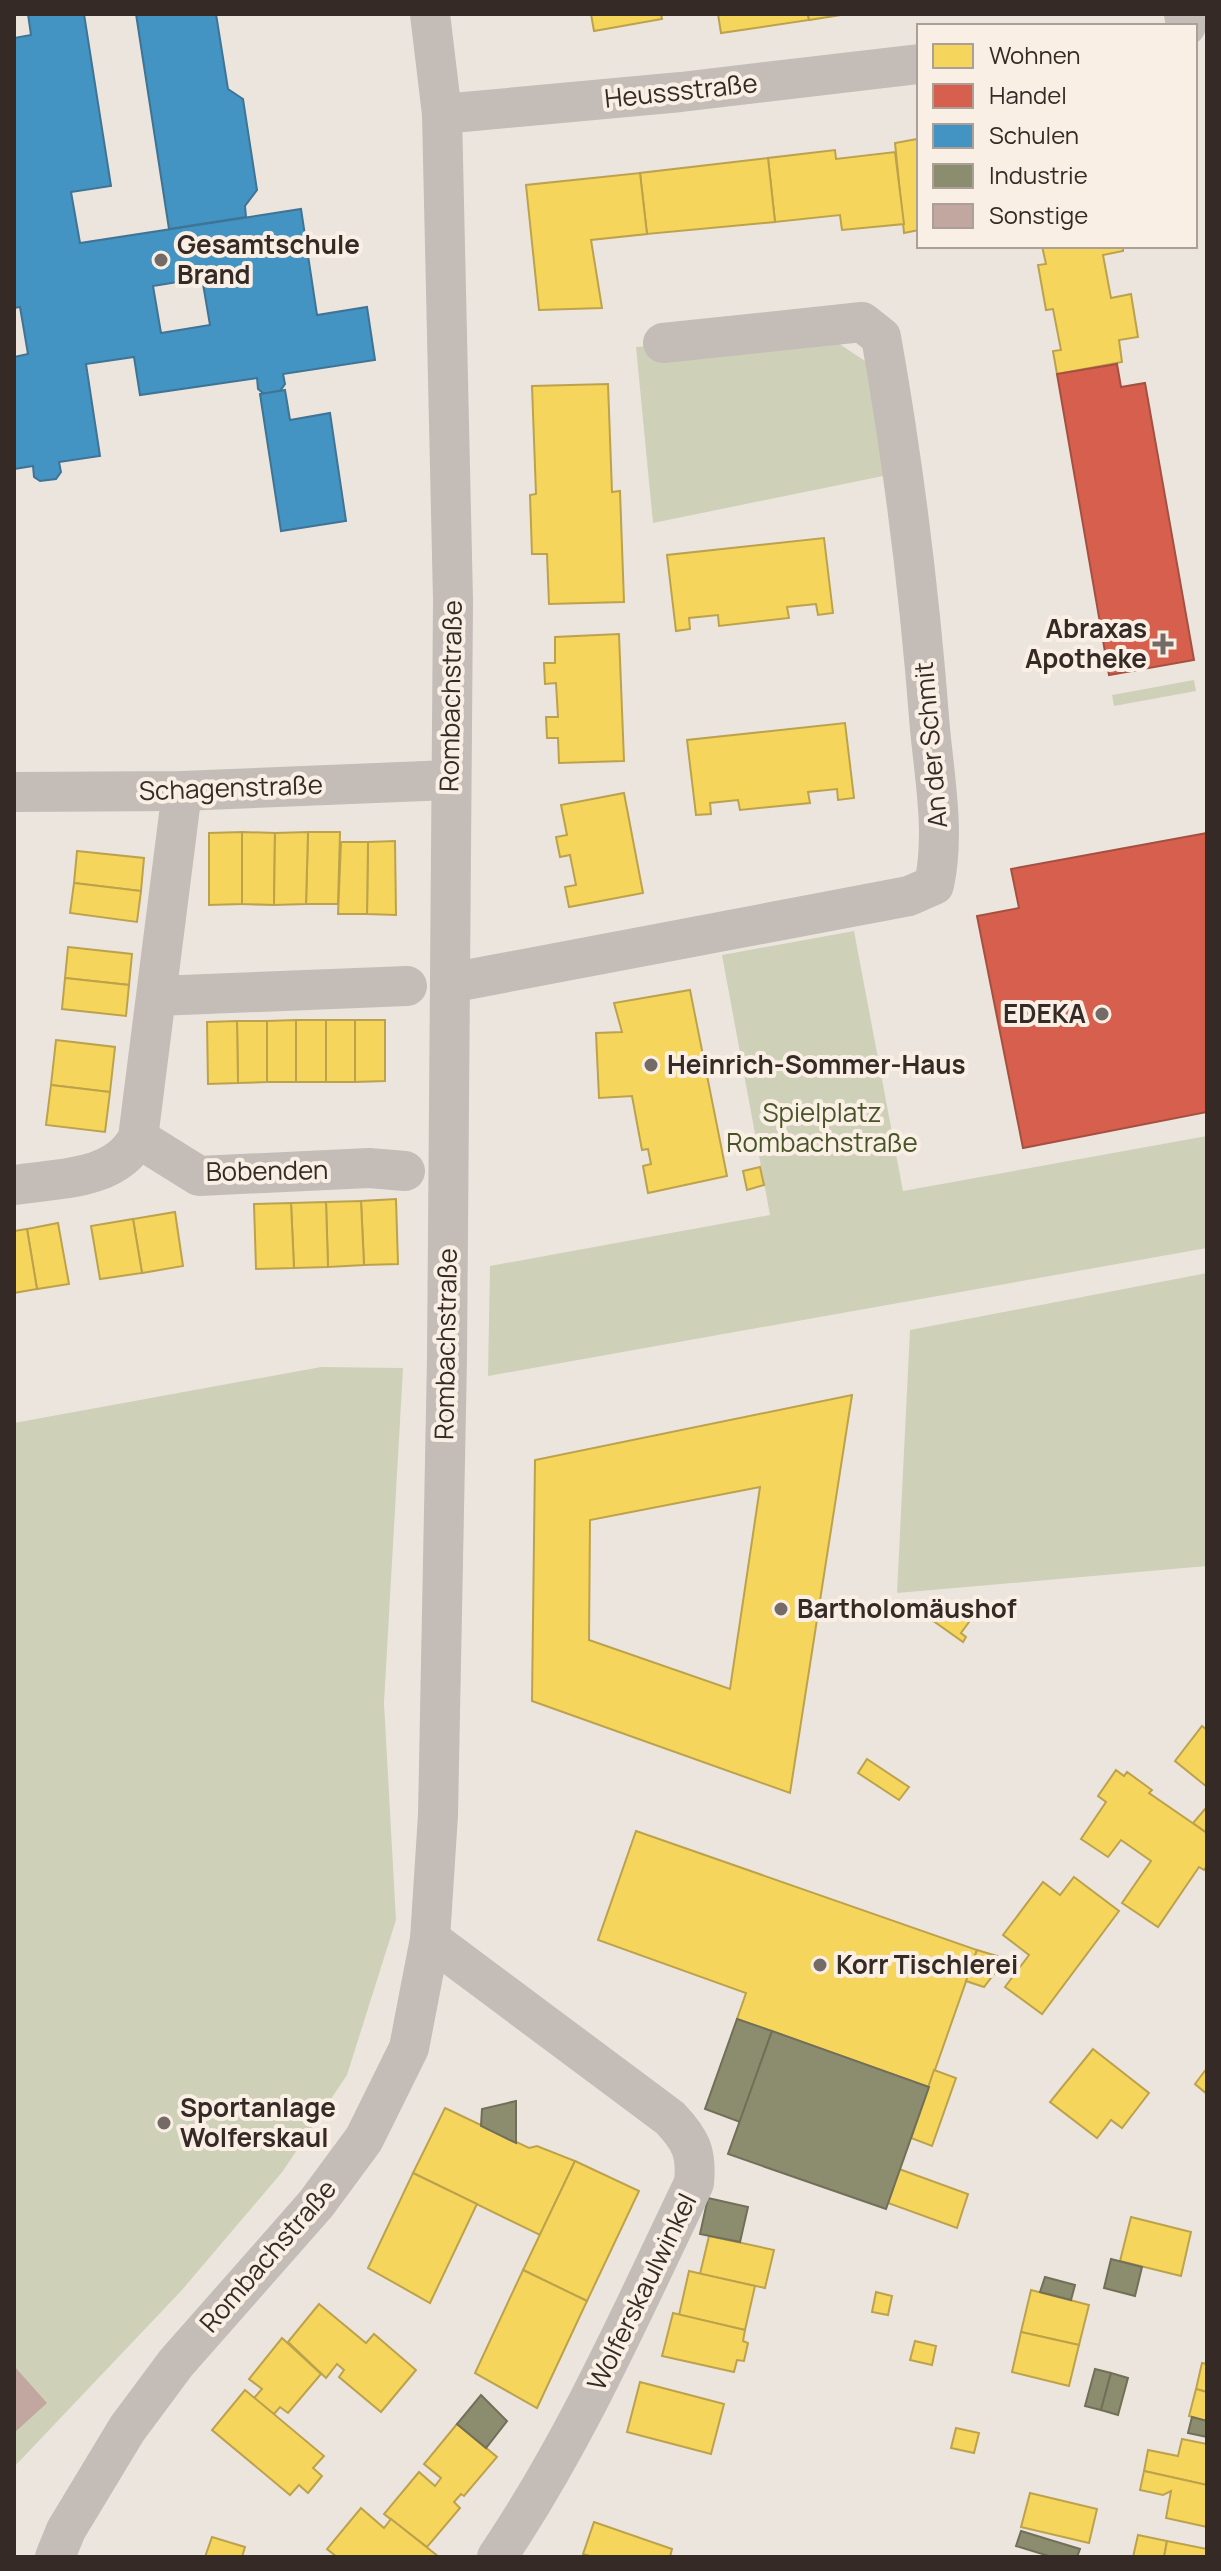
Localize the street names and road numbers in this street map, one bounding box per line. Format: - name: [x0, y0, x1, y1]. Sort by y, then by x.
- street label: Heussstraße: [603, 64, 759, 116]
- street label: Rombachstraße: [430, 600, 470, 792]
- street label: An der Schmit: [905, 660, 955, 830]
- street label: Schagenstraße: [138, 766, 324, 808]
- street label: Bobenden: [205, 1151, 329, 1189]
- street label: Rombachstraße: [425, 1248, 465, 1440]
- street label: Rombachstraße: [191, 2171, 344, 2339]
- street label: Wolferskaulwinkel: [578, 2187, 704, 2396]

